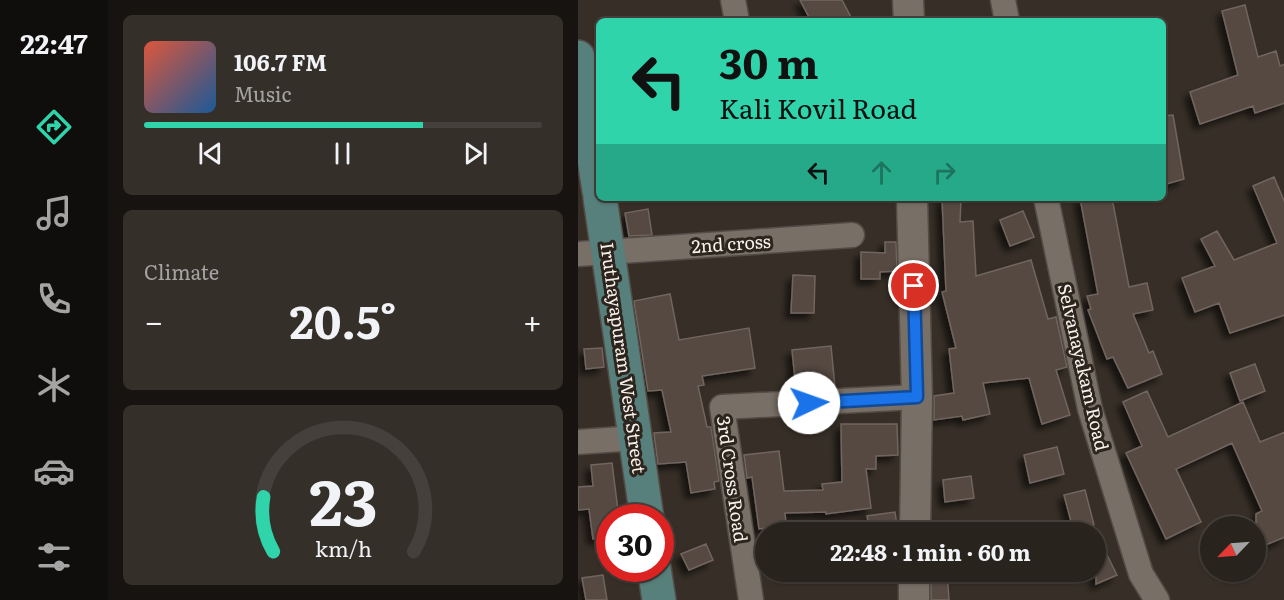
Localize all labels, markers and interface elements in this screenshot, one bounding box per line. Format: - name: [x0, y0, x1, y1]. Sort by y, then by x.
- text: 22:47: [20, 22, 88, 62]
- text: 30 m: [719, 30, 819, 92]
- icon: left: [620, 42, 698, 120]
- text: 106.7 FM: [234, 45, 327, 78]
- text: Music: [234, 78, 291, 108]
- text: Kali Kovil Road: [719, 87, 917, 127]
- icon: directions: [33, 106, 75, 148]
- icon: previous: [194, 137, 227, 170]
- icon: pause: [326, 137, 359, 170]
- icon: next: [459, 137, 492, 170]
- icon: left: [802, 156, 835, 189]
- icon: ahead: [865, 156, 898, 189]
- icon: right: [928, 156, 961, 189]
- icon: music: [33, 192, 75, 234]
- street label: 2nd cross: [690, 227, 772, 259]
- street label: Iruthayapuram West Street: [594, 241, 654, 476]
- text: Climate: [144, 256, 219, 286]
- pin: [888, 260, 939, 311]
- icon: arrive: [897, 269, 930, 302]
- icon: phone: [33, 278, 75, 320]
- street label: Selvanayakam Road: [1052, 281, 1116, 453]
- text: 20.5°: [289, 286, 397, 353]
- text: −: [144, 295, 163, 344]
- text: +: [523, 295, 542, 344]
- icon: climate: [33, 364, 75, 406]
- position arrow: [777, 371, 841, 435]
- street label: 3rd Cross Road: [711, 414, 755, 544]
- icon: car: [33, 450, 75, 492]
- text: 23: [309, 453, 377, 545]
- speed limit sign: 30: [596, 504, 674, 582]
- north arrow: [1200, 516, 1266, 582]
- map controls: [1200, 516, 1266, 582]
- text: km/h: [314, 532, 372, 564]
- text: 22:48 · 1 min · 60 m: [830, 535, 1031, 568]
- icon: filters: [33, 536, 75, 578]

